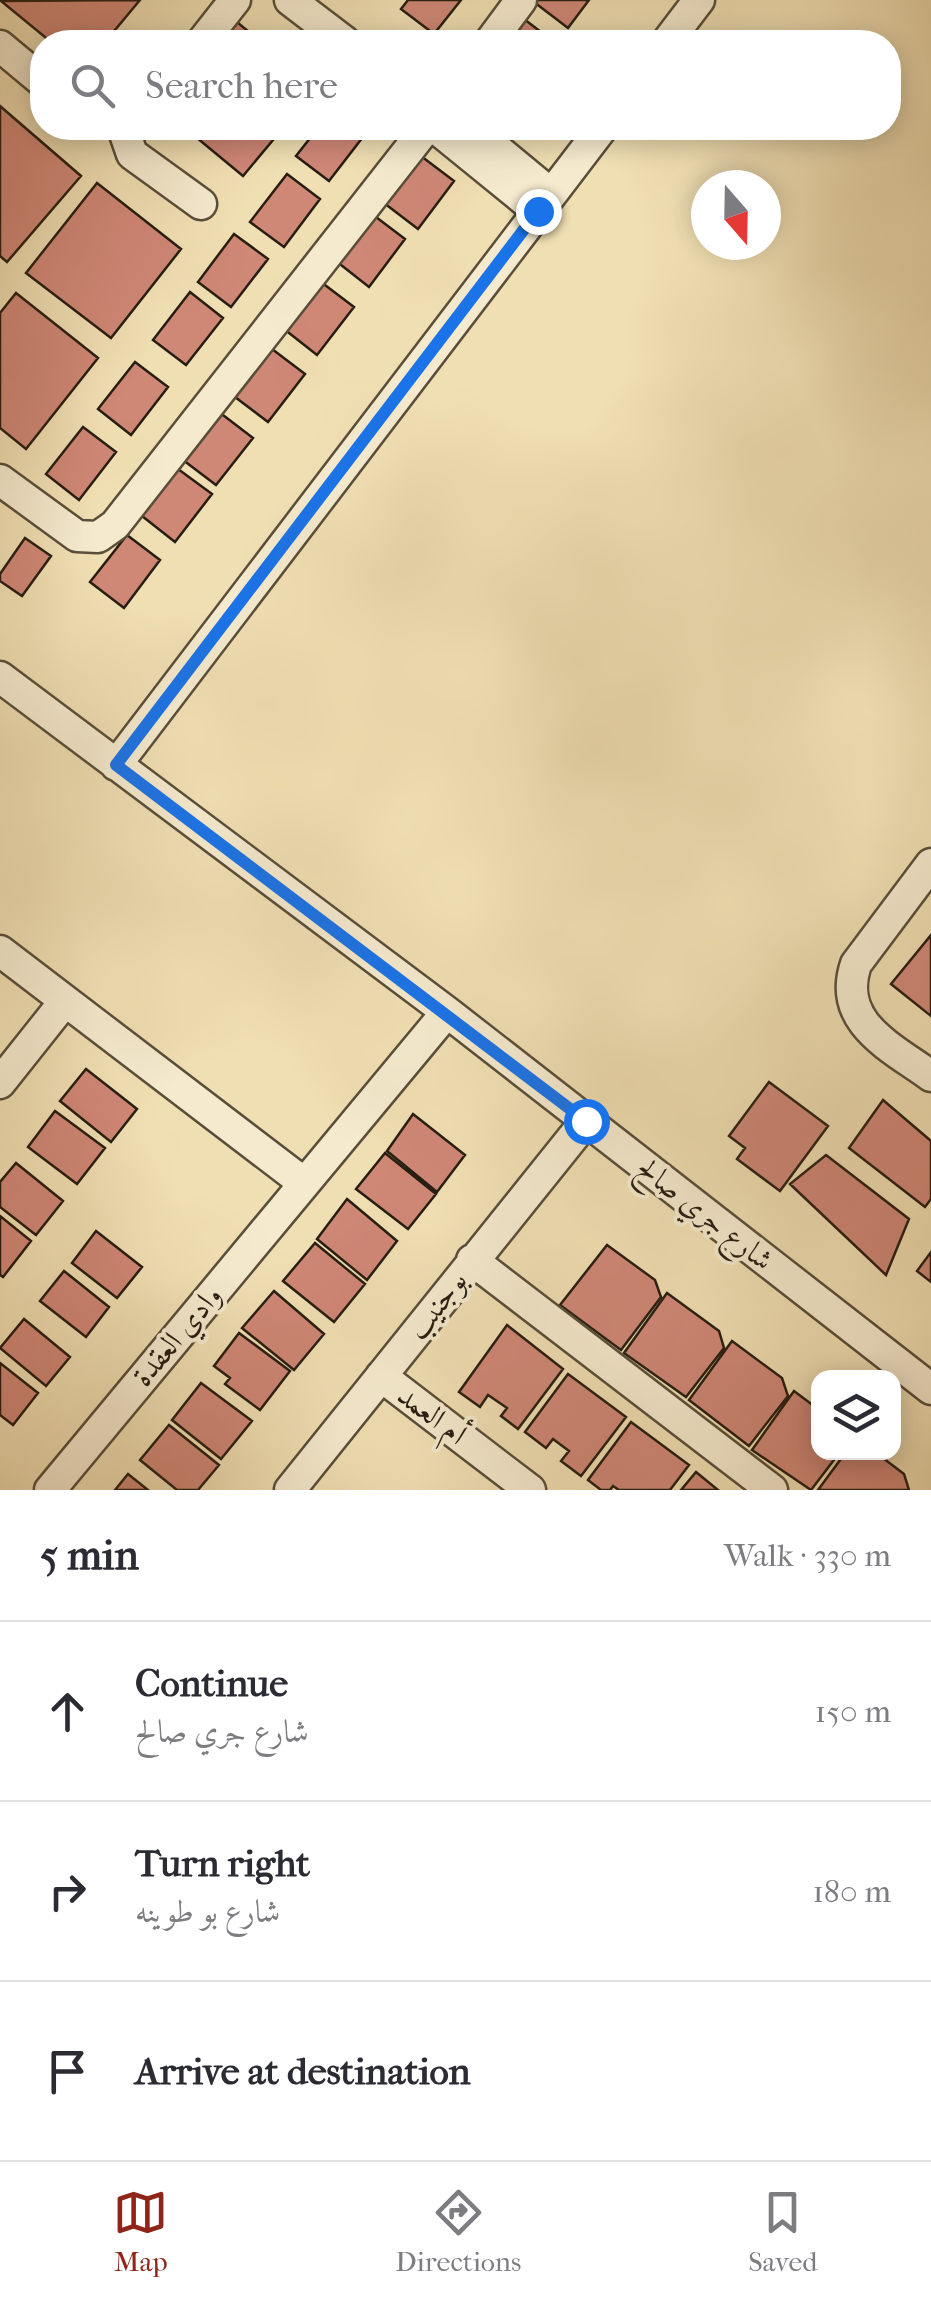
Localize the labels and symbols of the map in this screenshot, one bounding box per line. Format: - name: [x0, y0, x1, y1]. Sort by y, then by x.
- north arrow: [691, 170, 781, 260]
- route end: [516, 189, 562, 235]
- route start: [564, 1099, 610, 1145]
- street label: شارع جري صالح: [626, 1150, 780, 1283]
- street label: بوجنيب: [400, 1264, 475, 1347]
- street label: وادي العقدة: [125, 1279, 234, 1397]
- street label: أم العمد: [386, 1374, 476, 1459]

